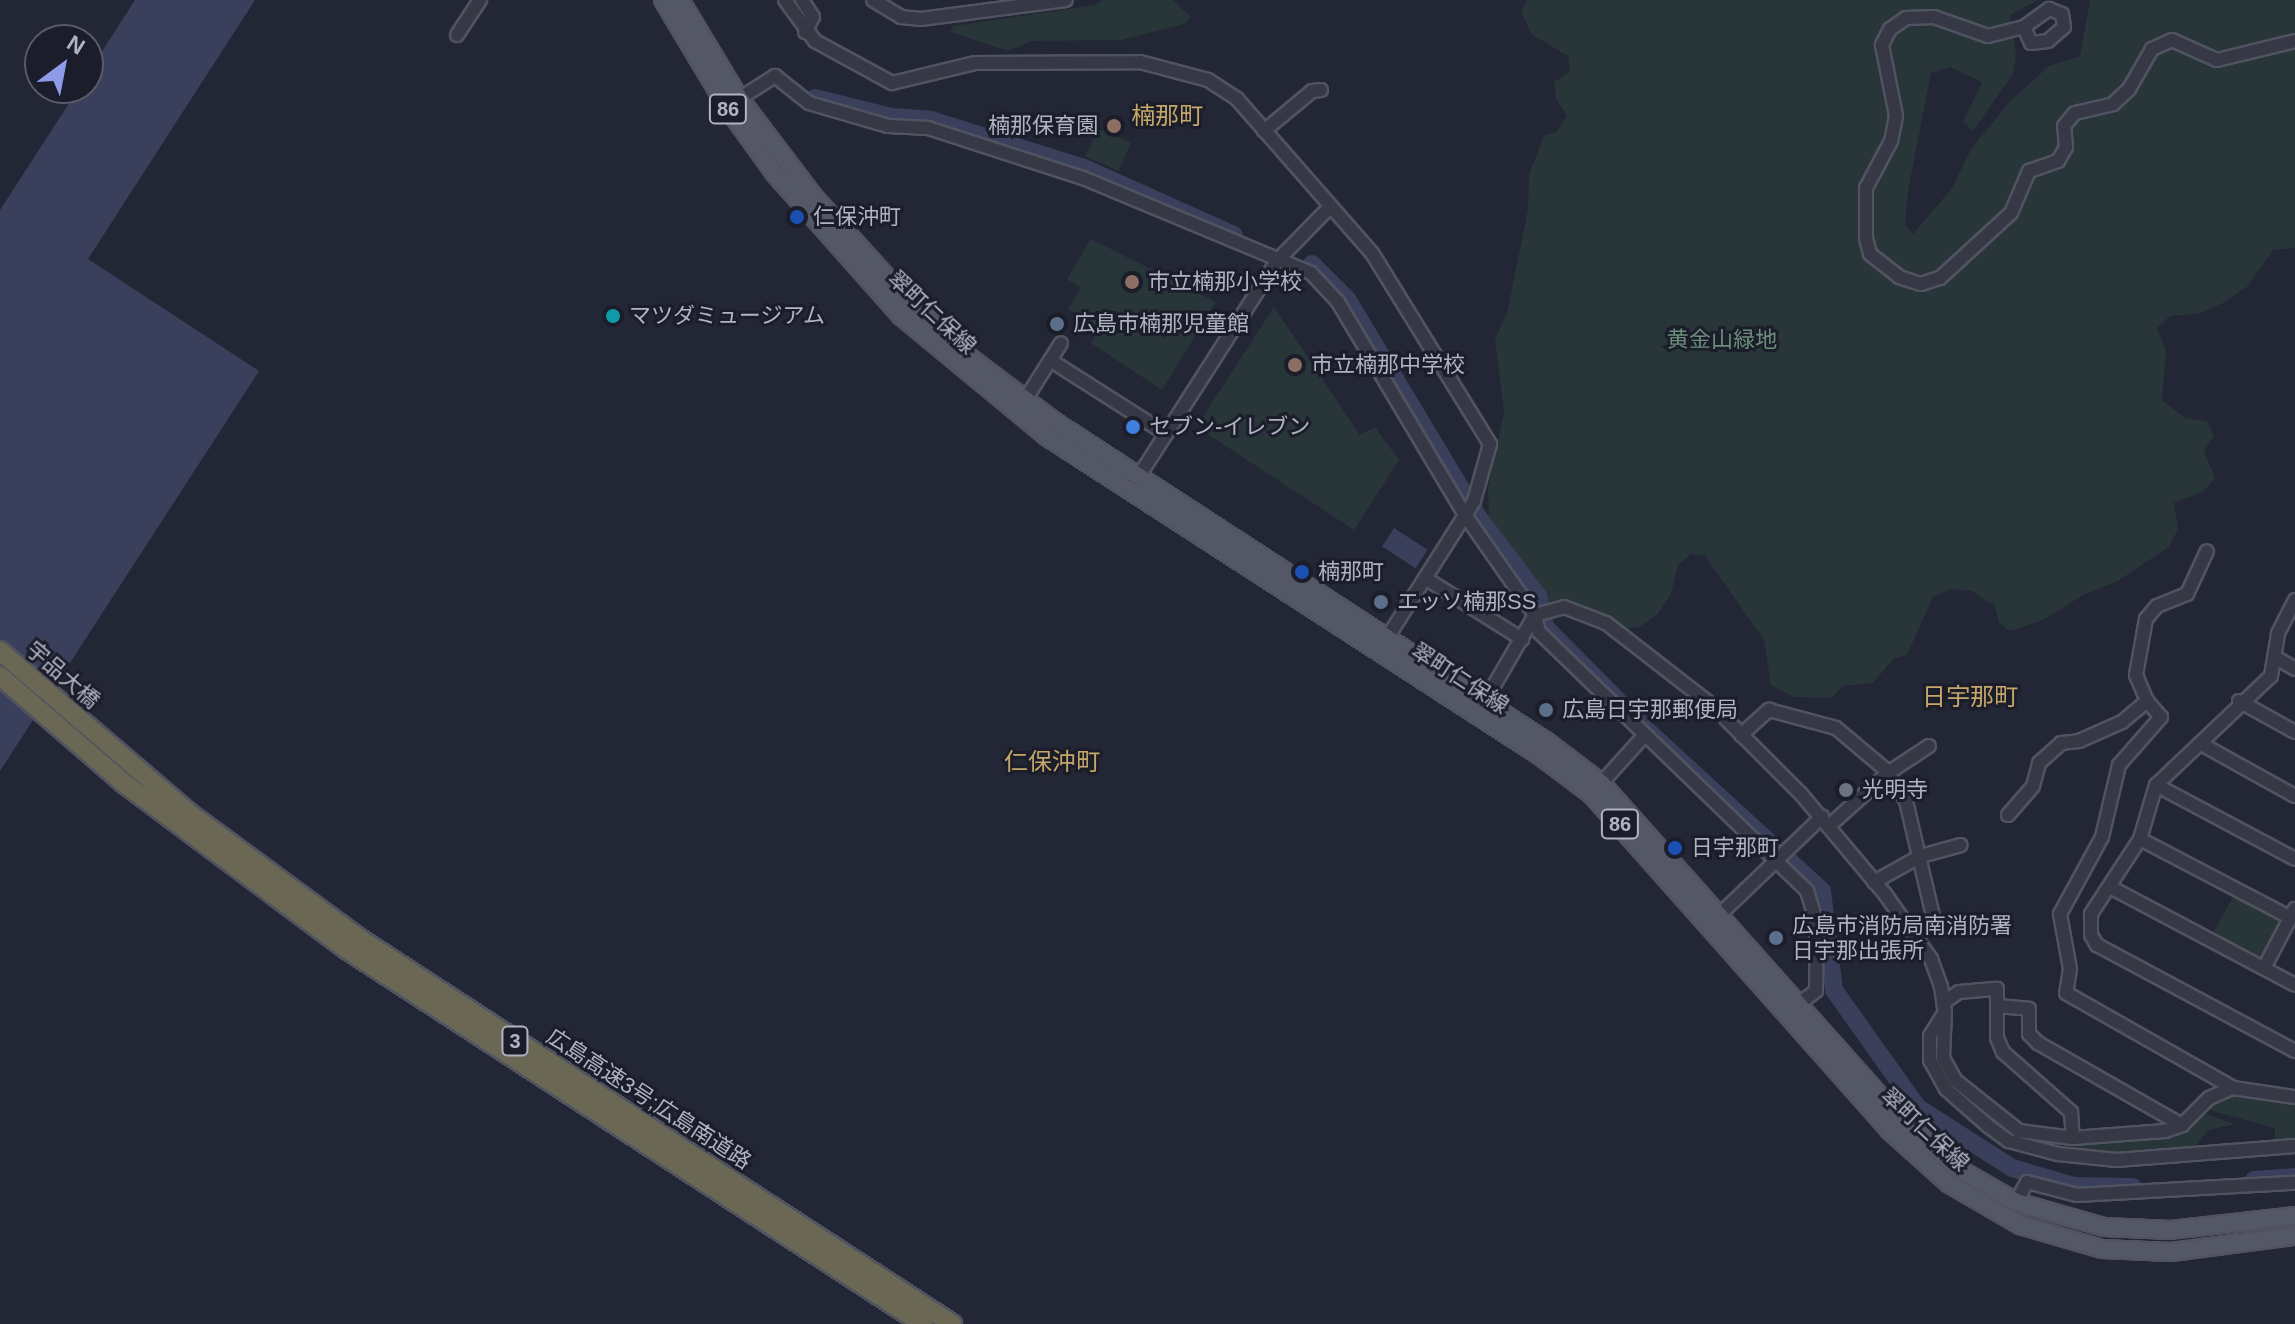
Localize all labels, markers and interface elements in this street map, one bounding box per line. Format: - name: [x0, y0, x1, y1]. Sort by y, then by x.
- north arrow: [24, 24, 104, 104]
- text: N: [63, 30, 89, 60]
- road number: 86: [708, 93, 748, 125]
- district label: 楠那町: [1131, 102, 1203, 130]
- place label: 楠那保育園: [988, 113, 1098, 139]
- marker: 楠那保育園: [1105, 117, 1123, 135]
- place label: 仁保沖町: [813, 204, 901, 230]
- marker: 仁保沖町: [788, 208, 806, 226]
- street label: 翠町仁保線: [883, 265, 981, 359]
- place label: 市立楠那小学校: [1148, 269, 1302, 295]
- marker: 市立楠那小学校: [1123, 273, 1141, 291]
- place label: マツダミュージアム: [629, 303, 827, 329]
- marker: マツダミュージアム: [604, 307, 622, 325]
- place label: 広島市楠那児童館: [1073, 311, 1249, 337]
- marker: 広島市楠那児童館: [1048, 315, 1066, 333]
- park label: 黄金山緑地: [1667, 327, 1777, 353]
- place label: 市立楠那中学校: [1311, 352, 1465, 378]
- marker: 市立楠那中学校: [1286, 356, 1304, 374]
- place label: セブン-イレブン: [1149, 414, 1310, 440]
- marker: セブン-イレブン: [1124, 418, 1142, 436]
- place label: 楠那町: [1318, 559, 1384, 585]
- marker: 楠那町: [1293, 563, 1311, 581]
- place label: エッソ楠那SS: [1397, 589, 1536, 615]
- marker: エッソ楠那SS: [1372, 593, 1390, 611]
- street label: 宇品大橋: [21, 636, 105, 714]
- street label: 翠町仁保線: [1407, 637, 1513, 719]
- district label: 日宇那町: [1922, 683, 2018, 711]
- place label: 広島日宇那郵便局: [1562, 697, 1738, 723]
- marker: 広島日宇那郵便局: [1537, 701, 1555, 719]
- district label: 仁保沖町: [1004, 748, 1100, 776]
- place label: 光明寺: [1862, 777, 1928, 803]
- marker: 光明寺: [1837, 781, 1855, 799]
- road number: 86: [1600, 808, 1640, 840]
- place label: 日宇那町: [1691, 835, 1779, 861]
- marker: 日宇那町: [1666, 839, 1684, 857]
- place label: 広島市消防局南消防署 日宇那出張所: [1792, 912, 2012, 964]
- marker: 広島市消防局南消防署 日宇那出張所: [1767, 929, 1785, 947]
- street label: 広島高速3号;広島南道路: [542, 1023, 756, 1175]
- road number: 3: [501, 1025, 529, 1057]
- street label: 翠町仁保線: [1876, 1082, 1974, 1176]

